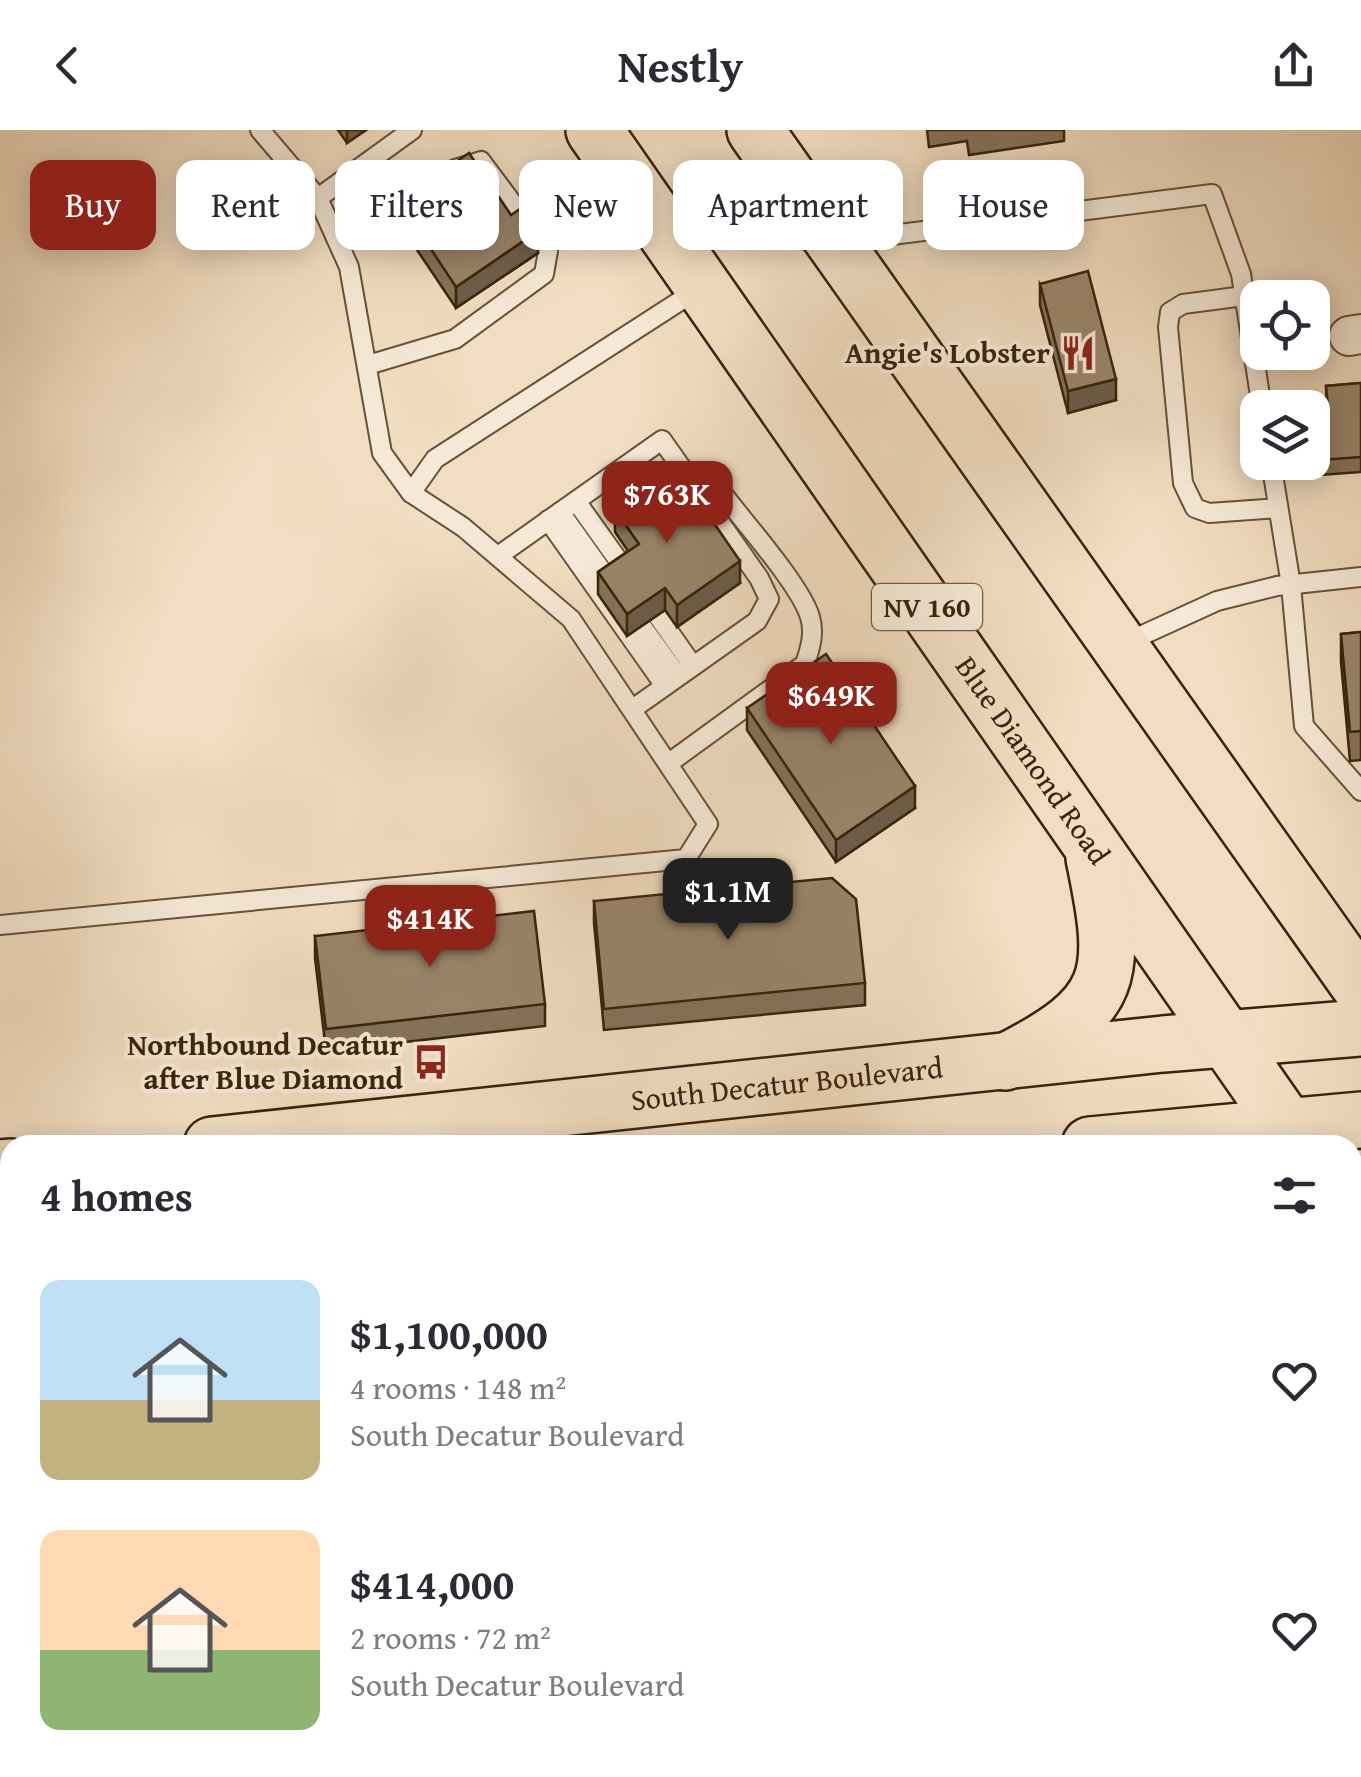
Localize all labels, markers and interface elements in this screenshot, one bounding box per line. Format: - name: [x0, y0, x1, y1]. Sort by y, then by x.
- text: Nestly: [618, 33, 743, 98]
- icon: back: [40, 38, 95, 93]
- icon: share: [1266, 38, 1321, 93]
- chip: Buy: [30, 160, 156, 250]
- chip: Rent: [176, 160, 315, 250]
- chip: Filters: [335, 160, 499, 250]
- chip: New: [519, 160, 653, 250]
- chip: Apartment: [673, 160, 903, 250]
- chip: House: [923, 160, 1084, 250]
- map controls: [1240, 280, 1330, 480]
- button: locate: [1240, 280, 1330, 370]
- place label: Angie's Lobster: [845, 330, 1050, 374]
- restaurant icon: Angie's Lobster: [1059, 334, 1097, 372]
- button: layers: [1240, 390, 1330, 480]
- pin: $763K: [597, 461, 737, 546]
- text: $763K: [624, 470, 710, 517]
- road number: NV 160: [872, 584, 982, 630]
- street label: Blue Diamond Road: [945, 647, 1121, 873]
- pin: $649K: [761, 662, 901, 747]
- text: $649K: [788, 671, 874, 718]
- pin: $1.1M: [658, 858, 798, 943]
- text: $1.1M: [685, 867, 771, 914]
- pin: $414K: [360, 885, 500, 970]
- text: $414K: [387, 894, 473, 941]
- place label: Northbound Decatur after Blue Diamond: [127, 1022, 404, 1100]
- bus stop icon: Northbound Decatur after Blue Diamond: [412, 1043, 450, 1081]
- street label: South Decatur Boulevard: [628, 1045, 945, 1121]
- text: 4 homes: [40, 1165, 193, 1226]
- icon: filters: [1267, 1168, 1322, 1223]
- text: $1,100,000: [350, 1303, 548, 1364]
- icon: home: [120, 1320, 240, 1440]
- icon: heart: [1267, 1353, 1322, 1408]
- text: 4 rooms · 148 m²: [350, 1364, 566, 1411]
- text: South Decatur Boulevard: [350, 1411, 684, 1458]
- text: $414,000: [350, 1553, 514, 1614]
- icon: home: [120, 1570, 240, 1690]
- icon: heart: [1267, 1603, 1322, 1658]
- text: 2 rooms · 72 m²: [350, 1614, 551, 1661]
- text: South Decatur Boulevard: [350, 1661, 684, 1708]

